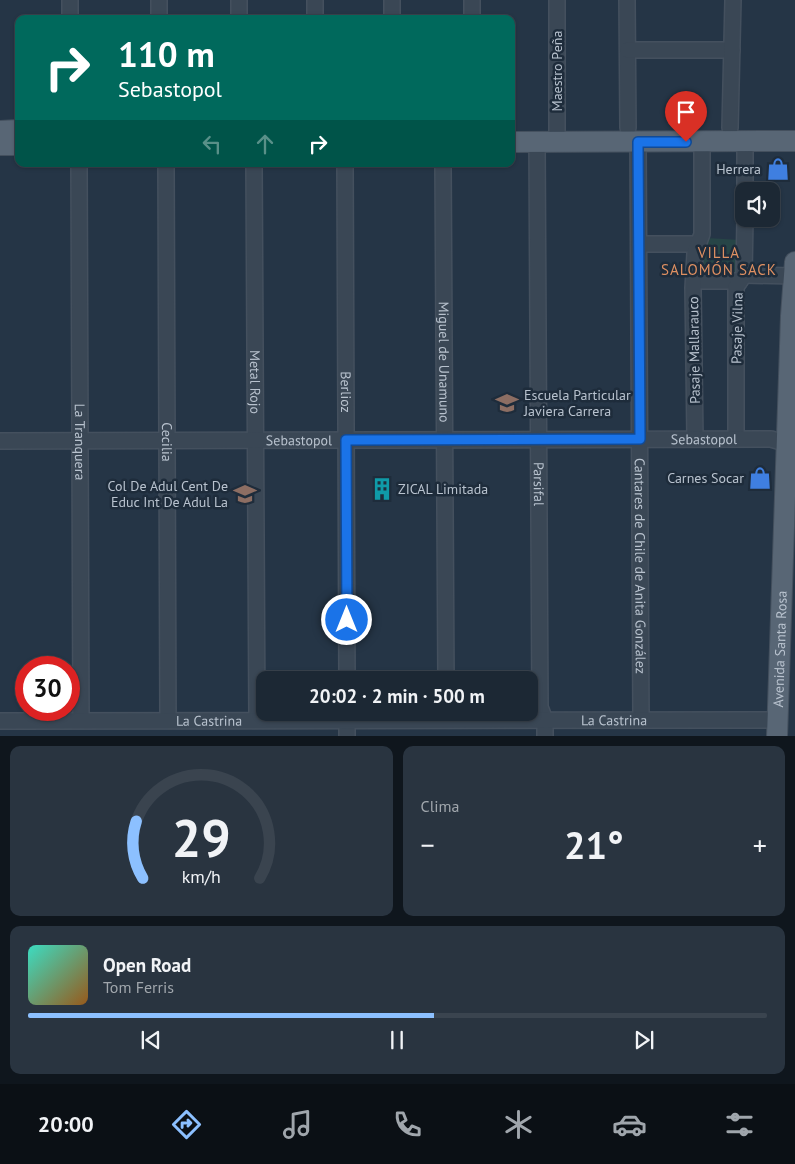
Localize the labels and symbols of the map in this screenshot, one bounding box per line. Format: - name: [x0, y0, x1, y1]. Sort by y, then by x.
- street label: Maestro Peña: [548, 31, 566, 111]
- pin: [665, 91, 707, 142]
- shop icon: Herrera: [765, 156, 791, 182]
- place label: Herrera: [716, 160, 761, 178]
- district label: VILLA SALOMÓN SACK: [661, 243, 777, 279]
- street label: Pasaje Vilna: [727, 292, 747, 364]
- street label: Pasaje Mallarauco: [684, 296, 704, 404]
- street label: Miguel de Unamuno: [435, 301, 454, 423]
- street label: Metal Rojo: [246, 350, 264, 414]
- street label: Berlioz: [337, 371, 355, 413]
- place label: Escuela Particular Javiera Carrera: [523, 386, 631, 420]
- school or university icon: Escuela Particular Javiera Carrera: [494, 390, 520, 416]
- street label: La Tranquera: [71, 404, 89, 481]
- street label: Cecilia: [158, 422, 176, 462]
- street label: Sebastopol: [671, 430, 737, 448]
- street label: Sebastopol: [266, 431, 332, 449]
- street label: Cantares de Chile de Anita González: [631, 458, 650, 674]
- street label: Parsifal: [530, 462, 548, 506]
- shop icon: Carnes Socar: [747, 465, 773, 491]
- place label: Carnes Socar: [667, 469, 744, 487]
- building icon: ZICAL Limitada: [369, 476, 395, 502]
- place label: Col De Adul Cent De Educ Int De Adul La: [107, 477, 228, 511]
- place label: ZICAL Limitada: [398, 480, 488, 498]
- school or university icon: Col De Adul Cent De Educ Int De Adul La: [232, 481, 258, 507]
- street label: Avenida Santa Rosa: [769, 590, 791, 708]
- position arrow: [320, 593, 372, 645]
- speed limit sign: 30: [15, 656, 80, 721]
- street label: La Castrina: [581, 711, 647, 729]
- street label: La Castrina: [176, 712, 242, 730]

